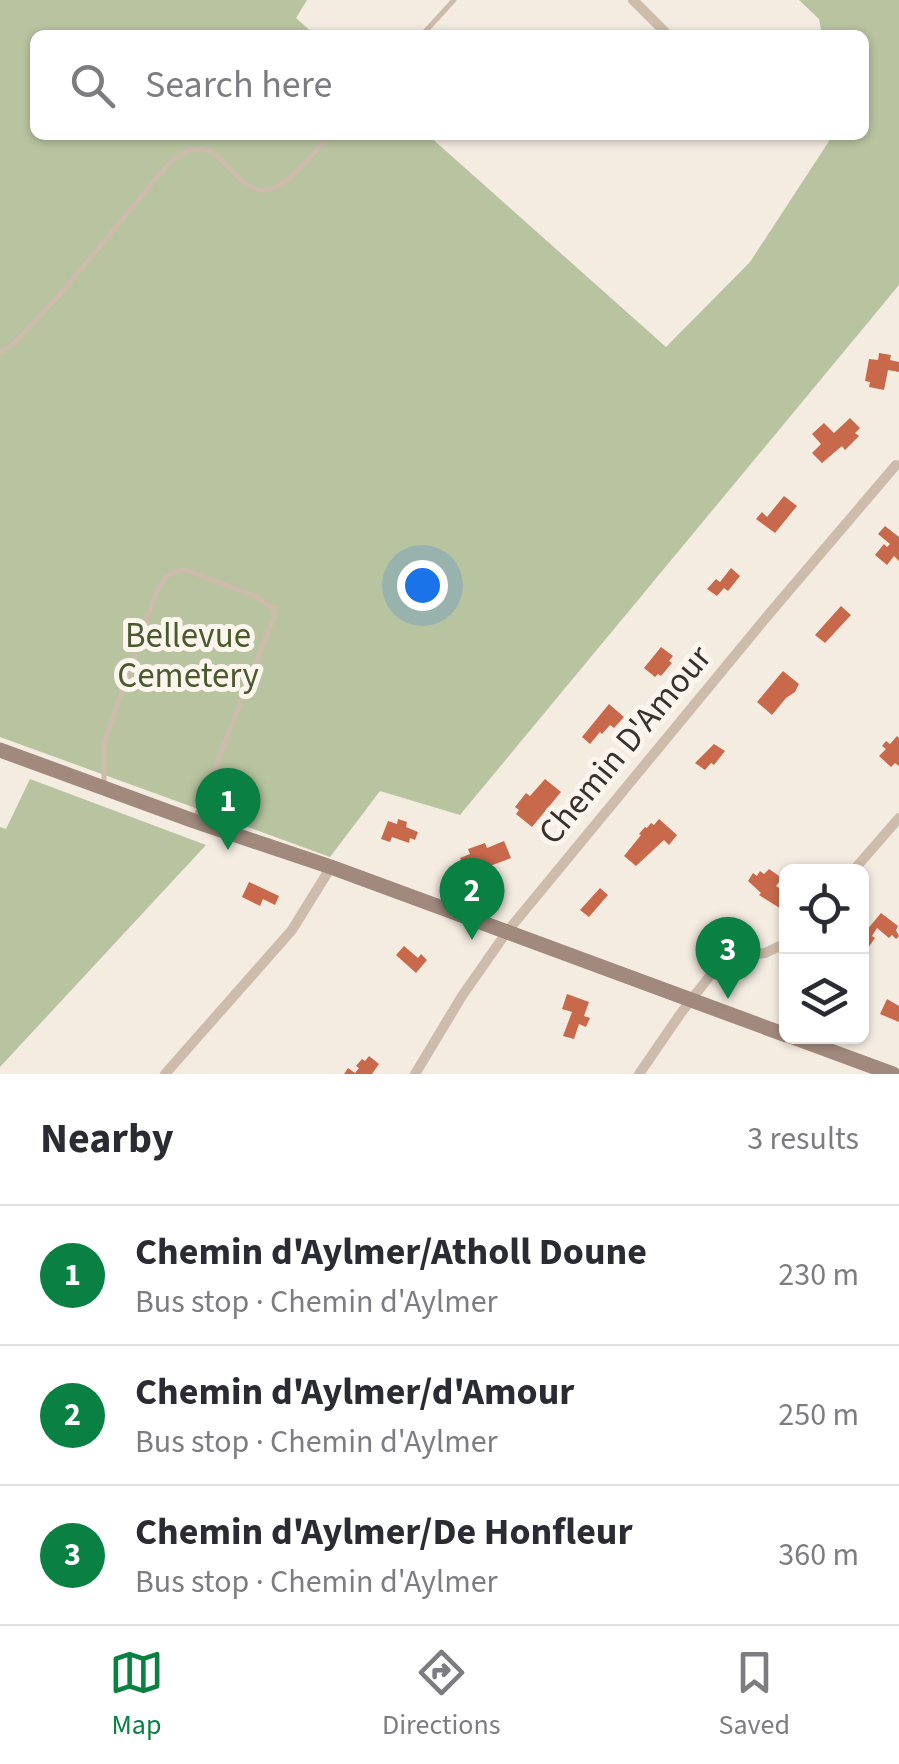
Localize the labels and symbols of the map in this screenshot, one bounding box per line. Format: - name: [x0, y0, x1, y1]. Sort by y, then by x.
- your location: [397, 560, 448, 611]
- park label: Bellevue Cemetery: [117, 611, 259, 701]
- street label: Chemin D'Amour: [527, 634, 724, 856]
- pin: 1: [196, 768, 260, 850]
- pin: 2: [440, 858, 504, 940]
- pin: 3: [696, 916, 760, 999]

